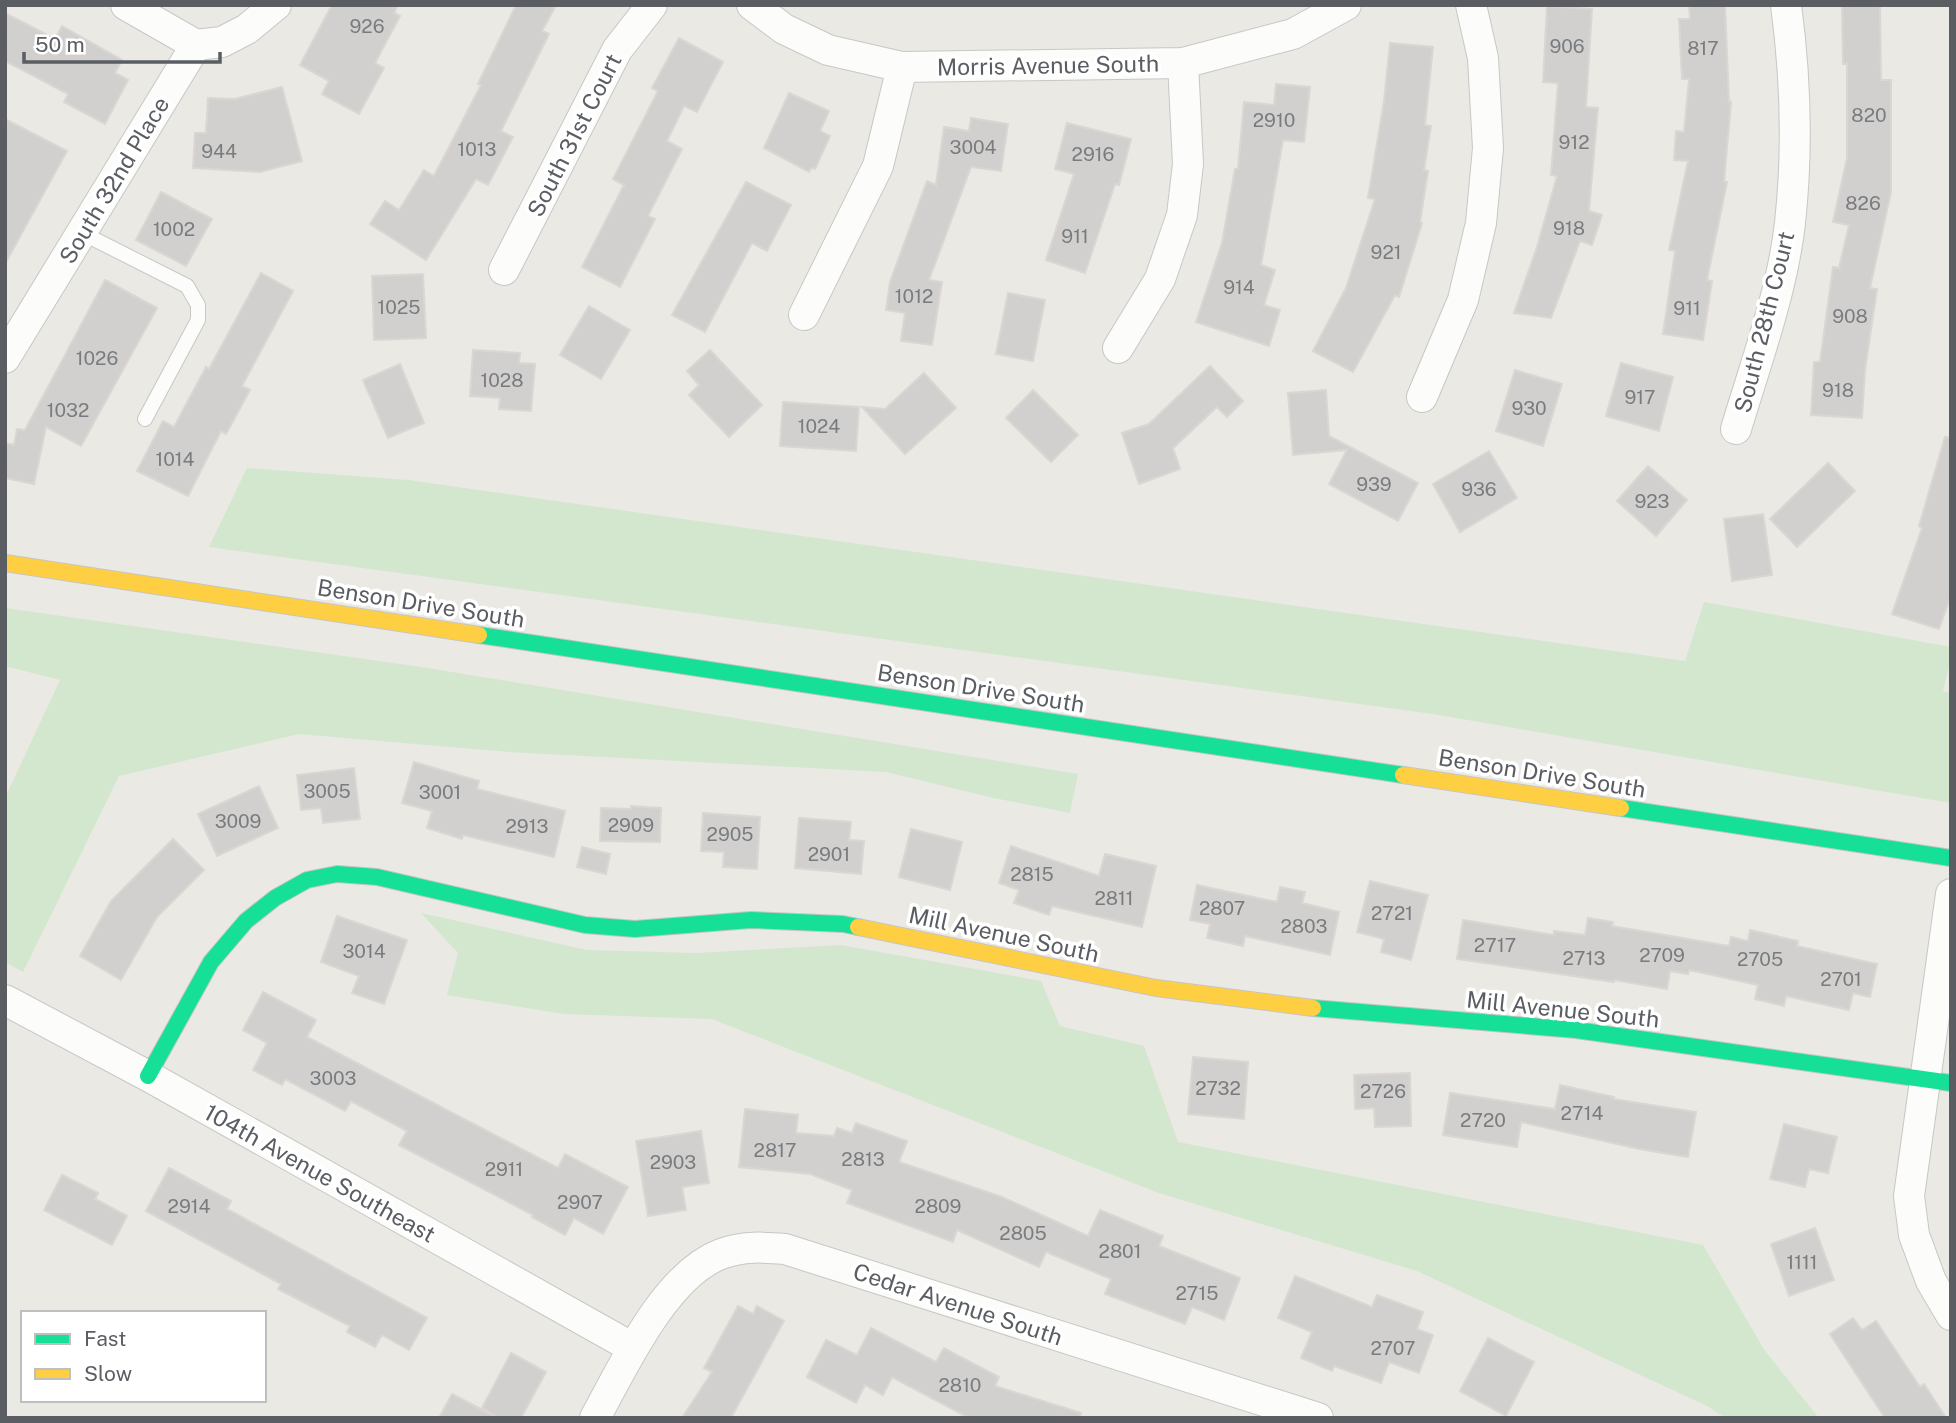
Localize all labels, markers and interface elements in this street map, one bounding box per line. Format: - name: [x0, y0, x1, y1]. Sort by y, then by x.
- house number: 926: [349, 15, 385, 37]
- scale bar: [24, 21, 220, 65]
- text: 50 m: [35, 32, 85, 57]
- house number: 906: [1549, 35, 1585, 57]
- house number: 817: [1687, 37, 1719, 59]
- street label: South 31st Court: [521, 49, 627, 221]
- street label: Morris Avenue South: [937, 50, 1159, 80]
- street label: South 32nd Place: [54, 92, 174, 268]
- house number: 820: [1851, 104, 1887, 126]
- house number: 2910: [1253, 109, 1295, 131]
- house number: 912: [1559, 131, 1589, 153]
- house number: 3004: [950, 136, 996, 158]
- house number: 1013: [457, 138, 497, 160]
- house number: 944: [201, 140, 237, 162]
- house number: 2916: [1072, 143, 1114, 165]
- house number: 826: [1845, 192, 1881, 214]
- house number: 918: [1553, 217, 1585, 239]
- house number: 1002: [153, 218, 195, 240]
- house number: 911: [1061, 225, 1089, 247]
- street label: South 28th Court: [1728, 229, 1800, 415]
- house number: 921: [1371, 241, 1401, 263]
- house number: 914: [1223, 276, 1255, 298]
- house number: 1012: [895, 285, 933, 307]
- house number: 1025: [378, 296, 420, 318]
- house number: 911: [1673, 297, 1701, 319]
- house number: 908: [1832, 305, 1868, 327]
- house number: 1026: [76, 347, 118, 369]
- house number: 1028: [481, 369, 524, 391]
- house number: 918: [1822, 379, 1854, 401]
- house number: 917: [1624, 386, 1656, 408]
- house number: 930: [1511, 397, 1547, 419]
- house number: 1032: [47, 399, 89, 421]
- house number: 1024: [798, 415, 840, 437]
- house number: 1014: [155, 448, 195, 470]
- house number: 939: [1356, 473, 1392, 495]
- house number: 936: [1461, 478, 1497, 500]
- house number: 923: [1634, 490, 1670, 512]
- street label: Benson Drive South: [315, 573, 527, 633]
- street label: Benson Drive South: [875, 658, 1087, 718]
- street label: Benson Drive South: [1436, 743, 1648, 803]
- house number: 3005: [303, 780, 351, 802]
- house number: 3001: [419, 781, 461, 803]
- house number: 3009: [215, 810, 261, 832]
- house number: 2909: [608, 814, 654, 836]
- house number: 2913: [506, 815, 548, 837]
- house number: 2905: [707, 823, 753, 845]
- house number: 2901: [808, 843, 850, 865]
- house number: 2815: [1010, 863, 1054, 885]
- house number: 2811: [1094, 887, 1134, 909]
- house number: 2807: [1199, 897, 1245, 919]
- street label: Mill Avenue South: [906, 901, 1102, 967]
- house number: 2721: [1371, 902, 1413, 924]
- house number: 2803: [1281, 915, 1328, 937]
- house number: 2717: [1474, 934, 1516, 956]
- house number: 3014: [342, 940, 386, 962]
- house number: 2709: [1639, 944, 1685, 966]
- house number: 2713: [1563, 947, 1605, 969]
- house number: 2705: [1737, 948, 1783, 970]
- house number: 2701: [1820, 968, 1862, 990]
- street label: Mill Avenue South: [1465, 985, 1661, 1033]
- house number: 3003: [310, 1067, 356, 1089]
- house number: 2732: [1195, 1077, 1241, 1099]
- house number: 2726: [1360, 1080, 1406, 1102]
- street label: 104th Avenue Southeast: [200, 1098, 440, 1248]
- house number: 2714: [1561, 1102, 1603, 1124]
- house number: 2720: [1460, 1109, 1506, 1131]
- house number: 2817: [754, 1139, 796, 1161]
- house number: 2813: [841, 1148, 885, 1170]
- house number: 2903: [650, 1151, 696, 1173]
- house number: 2911: [485, 1158, 523, 1180]
- house number: 2907: [557, 1191, 603, 1213]
- house number: 2914: [168, 1195, 210, 1217]
- house number: 2809: [915, 1195, 961, 1217]
- house number: 2805: [999, 1222, 1047, 1244]
- house number: 2801: [1099, 1240, 1141, 1262]
- house number: 1111: [1787, 1251, 1817, 1273]
- street label: Cedar Avenue South: [850, 1257, 1066, 1351]
- house number: 2715: [1175, 1282, 1219, 1304]
- legend: [21, 1311, 266, 1402]
- text: Fast: [84, 1326, 126, 1351]
- house number: 2707: [1370, 1337, 1416, 1359]
- text: Slow: [84, 1361, 132, 1386]
- house number: 2810: [939, 1374, 982, 1396]

